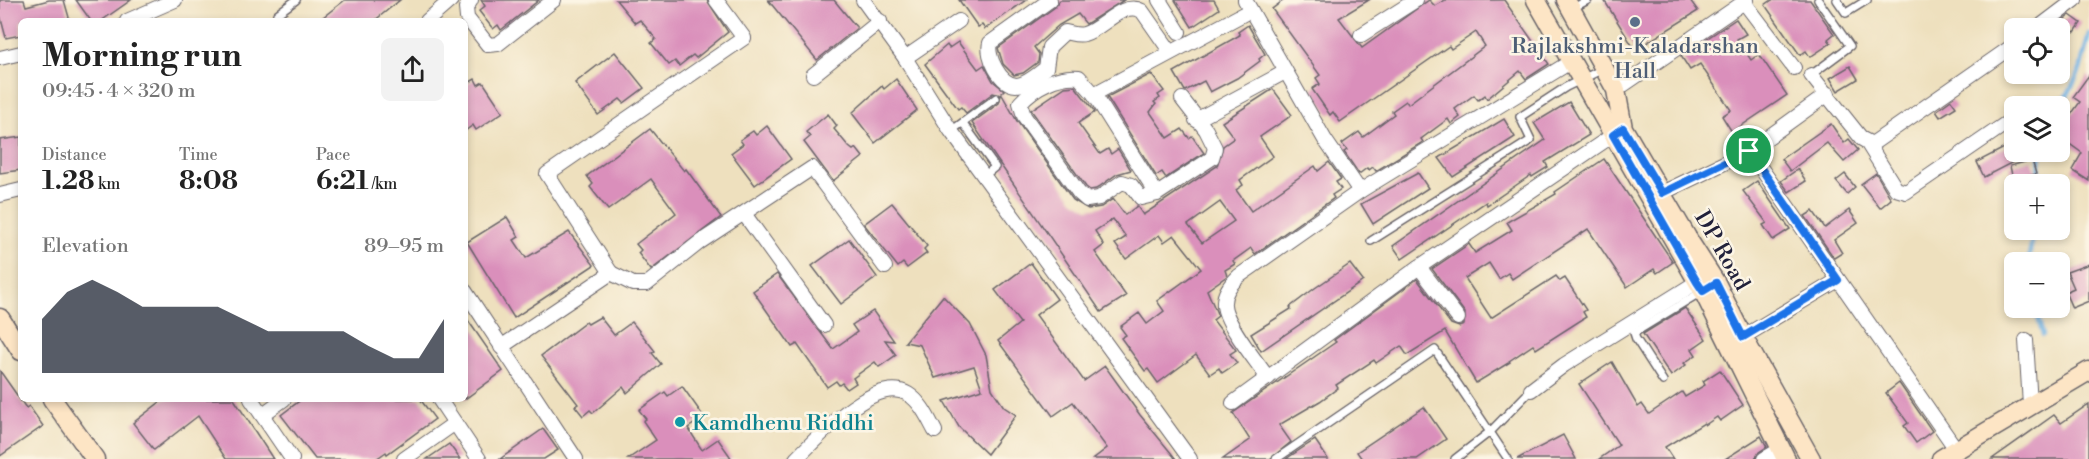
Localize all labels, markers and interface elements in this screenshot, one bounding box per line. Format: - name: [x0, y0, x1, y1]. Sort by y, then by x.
- marker: Rajlakshmi-Kaladarshan Hall: [1628, 15, 1642, 29]
- map controls: [2004, 18, 2070, 318]
- button: locate: [2004, 18, 2070, 84]
- place label: Rajlakshmi-Kaladarshan Hall: [1511, 33, 1759, 85]
- text: Morning run: [42, 36, 242, 77]
- button: share: [381, 38, 444, 101]
- text: 09:45 · 4 × 320 m: [42, 79, 195, 104]
- button: layers: [2004, 96, 2070, 162]
- pin: [1723, 125, 1774, 176]
- icon: arrive: [1732, 134, 1765, 167]
- text: Distance: [42, 145, 107, 165]
- text: Time: [179, 145, 218, 165]
- text: Pace: [316, 145, 350, 165]
- text: 1.28: [42, 165, 95, 197]
- text: 8:08: [179, 165, 238, 197]
- text: 6:21: [316, 165, 369, 197]
- text: km: [95, 174, 120, 194]
- text: /km: [369, 174, 397, 194]
- button: +: [2004, 174, 2070, 240]
- street label: DP Road: [1688, 206, 1756, 296]
- text: Elevation: [42, 234, 129, 259]
- text: 89–95 m: [364, 234, 444, 259]
- button: −: [2004, 252, 2070, 318]
- place label: Kamdhenu Riddhi: [692, 410, 874, 437]
- marker: Kamdhenu Riddhi: [673, 415, 687, 429]

